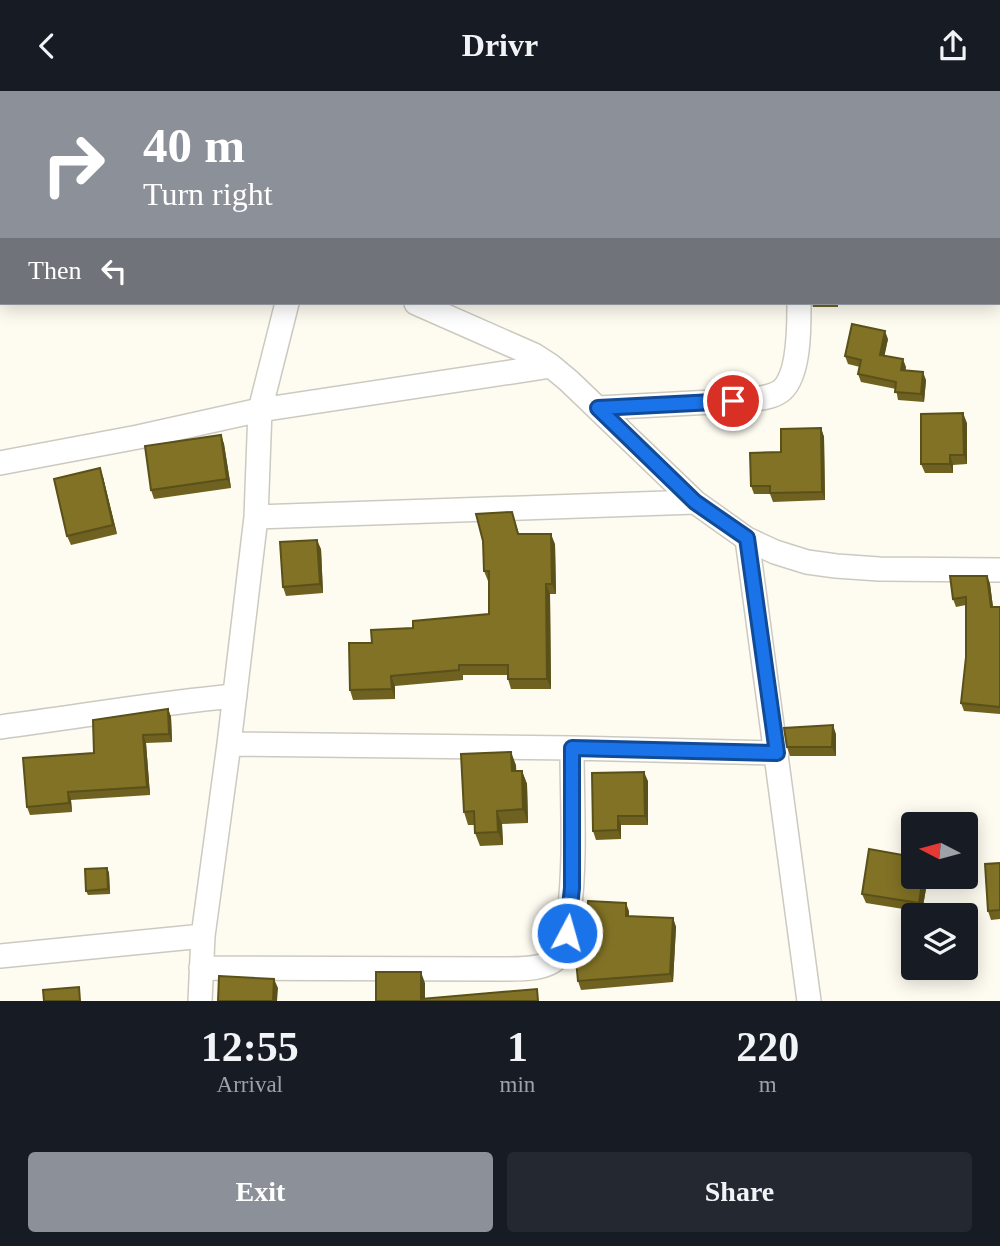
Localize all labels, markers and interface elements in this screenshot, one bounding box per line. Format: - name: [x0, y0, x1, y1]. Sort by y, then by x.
- icon: back: [28, 27, 66, 65]
- text: Drivr: [462, 27, 538, 63]
- icon: share: [934, 27, 972, 65]
- text: 40 m: [143, 118, 245, 173]
- icon: right: [28, 119, 119, 210]
- text: Turn right: [143, 176, 273, 212]
- icon: left: [95, 252, 133, 290]
- text: Then: [28, 256, 81, 285]
- pin: [703, 371, 763, 431]
- icon: arrive: [714, 382, 752, 420]
- north arrow: [901, 812, 978, 889]
- map controls: [901, 812, 978, 980]
- position arrow: [530, 896, 604, 970]
- button: layers: [901, 903, 978, 980]
- text: 12:55: [201, 1024, 299, 1070]
- text: 1: [507, 1024, 528, 1070]
- text: 220: [736, 1024, 799, 1070]
- text: Arrival: [217, 1072, 283, 1097]
- text: min: [500, 1072, 535, 1097]
- text: m: [759, 1072, 777, 1097]
- button: Exit: [28, 1152, 493, 1232]
- button: Share: [507, 1152, 972, 1232]

